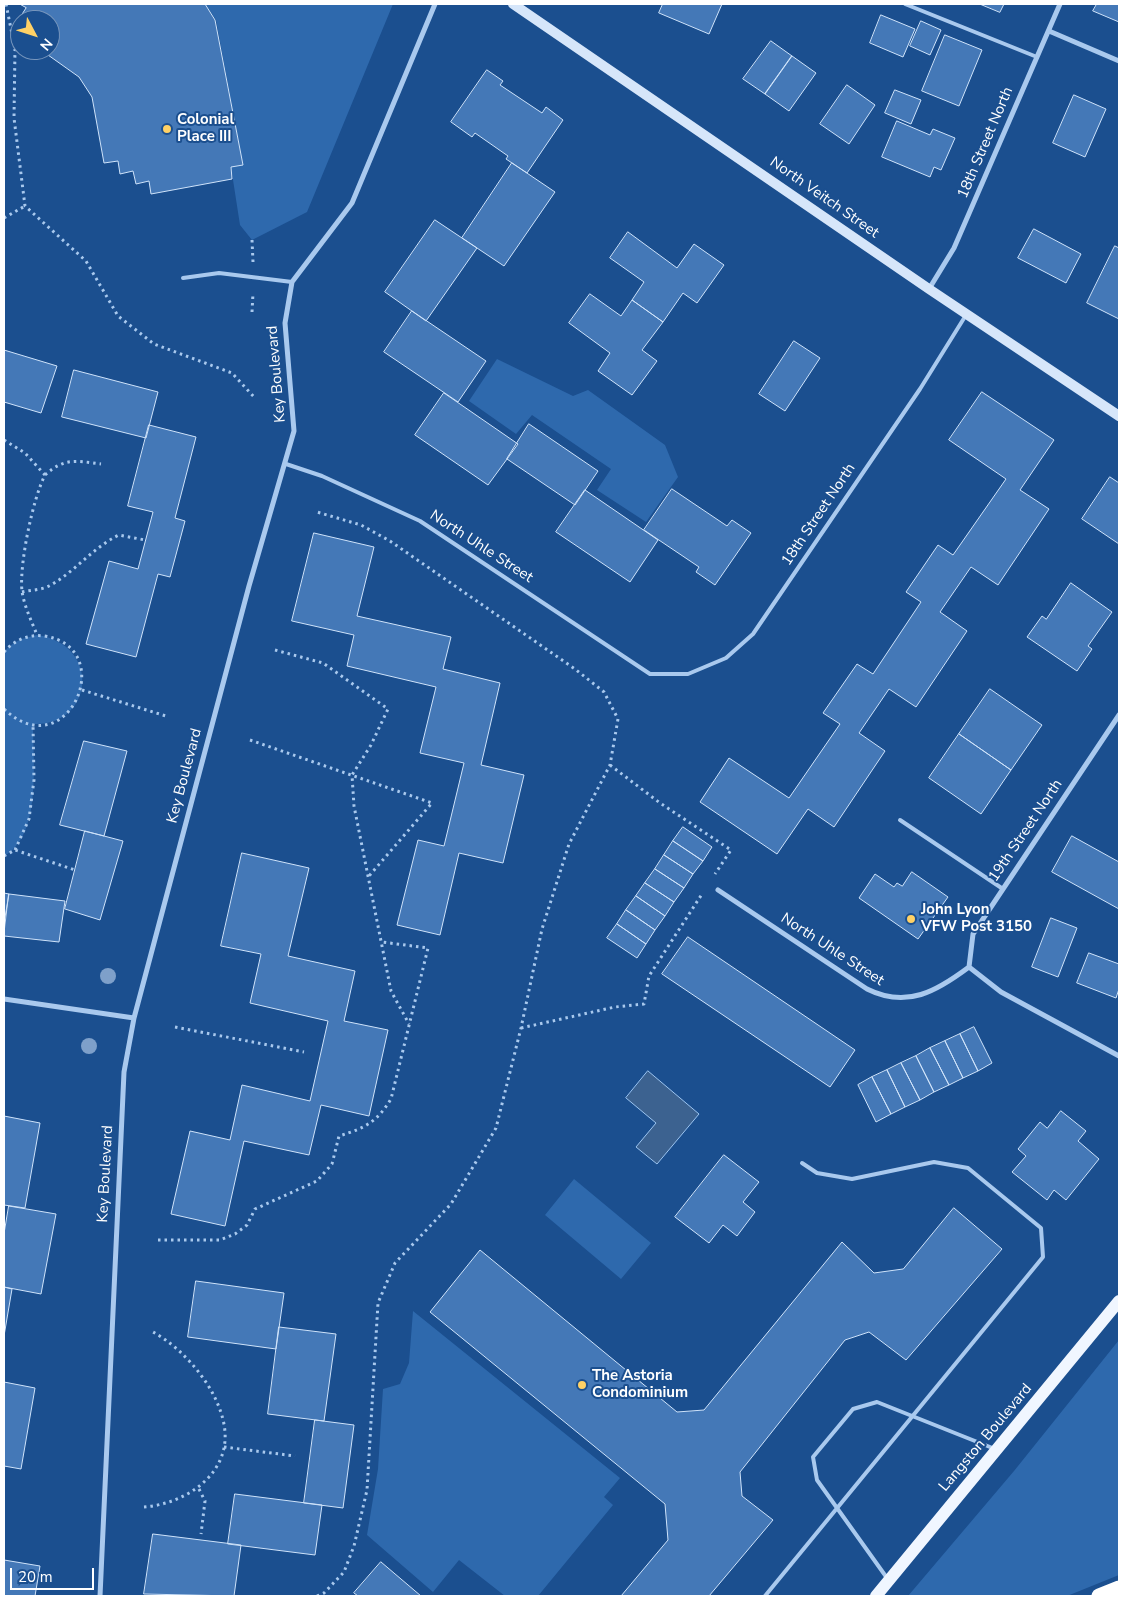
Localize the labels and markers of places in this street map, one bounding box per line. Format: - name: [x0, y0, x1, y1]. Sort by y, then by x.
- place label: Colonial Place III: [177, 111, 234, 146]
- marker: Colonial Place III: [161, 123, 173, 135]
- place label: John Lyon VFW Post 3150: [921, 901, 1032, 936]
- marker: John Lyon VFW Post 3150: [905, 913, 917, 925]
- place label: The Astoria Condominium: [592, 1367, 688, 1402]
- marker: The Astoria Condominium: [576, 1379, 588, 1391]

